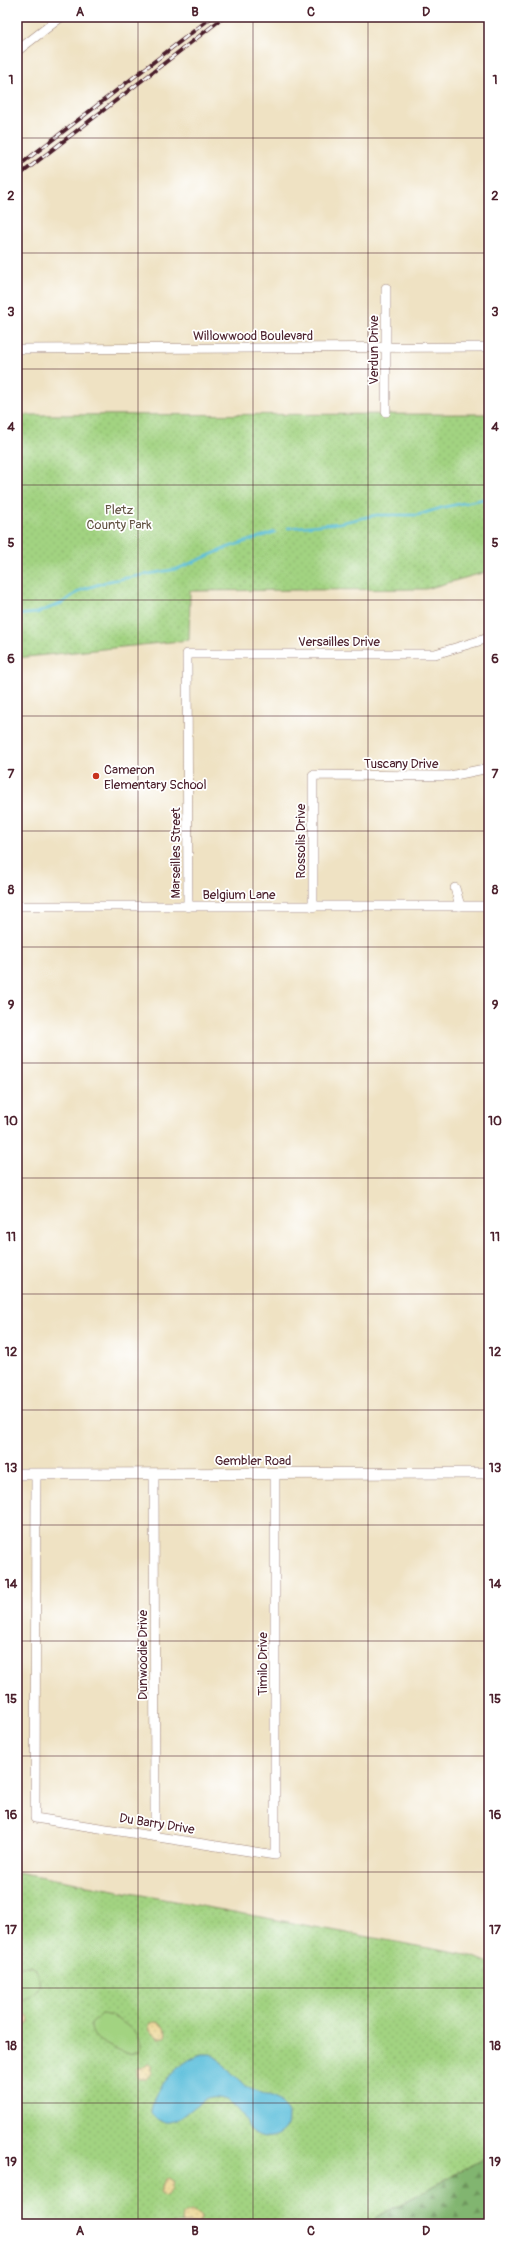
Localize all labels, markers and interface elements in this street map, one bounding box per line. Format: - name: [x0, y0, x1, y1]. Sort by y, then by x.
- text: A: [76, 4, 85, 20]
- text: B: [191, 4, 199, 20]
- text: C: [307, 4, 315, 20]
- text: D: [422, 4, 430, 20]
- text: 1: [8, 72, 14, 88]
- text: 1: [492, 72, 498, 88]
- text: 2: [7, 188, 15, 204]
- text: 2: [491, 188, 499, 204]
- text: 3: [7, 304, 15, 320]
- text: 3: [491, 304, 499, 320]
- street label: Verdun Drive: [366, 315, 382, 385]
- street label: Willowwood Boulevard: [193, 328, 313, 344]
- text: 4: [7, 419, 15, 435]
- text: 4: [491, 419, 499, 435]
- park label: Pletz County Park: [86, 502, 152, 533]
- text: 5: [7, 535, 15, 551]
- text: 5: [491, 535, 499, 551]
- street label: Versailles Drive: [298, 634, 381, 650]
- text: 6: [7, 651, 15, 667]
- text: 6: [491, 651, 499, 667]
- street label: Tuscany Drive: [364, 756, 439, 772]
- place label: Cameron Elementary School: [104, 762, 207, 793]
- text: 7: [8, 766, 15, 782]
- text: 7: [492, 766, 499, 782]
- marker: Cameron Elementary School: [91, 771, 101, 781]
- street label: Rossolis Drive: [293, 803, 309, 878]
- street label: Marseilles Street: [168, 807, 184, 899]
- text: 8: [8, 882, 15, 898]
- text: 8: [492, 882, 499, 898]
- street label: Belgium Lane: [203, 887, 276, 903]
- text: 9: [8, 997, 15, 1013]
- text: 9: [492, 997, 499, 1013]
- text: 10: [4, 1113, 18, 1129]
- text: 10: [488, 1113, 502, 1129]
- text: 11: [6, 1229, 16, 1245]
- text: 11: [490, 1229, 500, 1245]
- text: 12: [5, 1344, 17, 1360]
- text: 12: [489, 1344, 501, 1360]
- street label: Gembler Road: [215, 1453, 291, 1469]
- text: 13: [5, 1460, 17, 1476]
- text: 13: [489, 1460, 501, 1476]
- text: 14: [5, 1576, 18, 1592]
- text: 14: [489, 1576, 502, 1592]
- street label: Dunwoodie Drive: [135, 1609, 151, 1700]
- street label: Timilo Drive: [255, 1632, 271, 1696]
- text: 15: [5, 1691, 17, 1707]
- text: 15: [489, 1691, 501, 1707]
- text: 16: [5, 1807, 18, 1823]
- text: 16: [489, 1807, 502, 1823]
- street label: Du Barry Drive: [118, 1810, 196, 1838]
- text: 17: [5, 1922, 17, 1938]
- text: 17: [489, 1922, 501, 1938]
- text: 18: [5, 2038, 17, 2054]
- text: 18: [489, 2038, 501, 2054]
- text: 19: [5, 2154, 17, 2170]
- text: 19: [489, 2154, 501, 2170]
- text: A: [76, 2223, 85, 2239]
- text: B: [191, 2223, 199, 2239]
- text: C: [307, 2223, 315, 2239]
- text: D: [422, 2223, 430, 2239]

